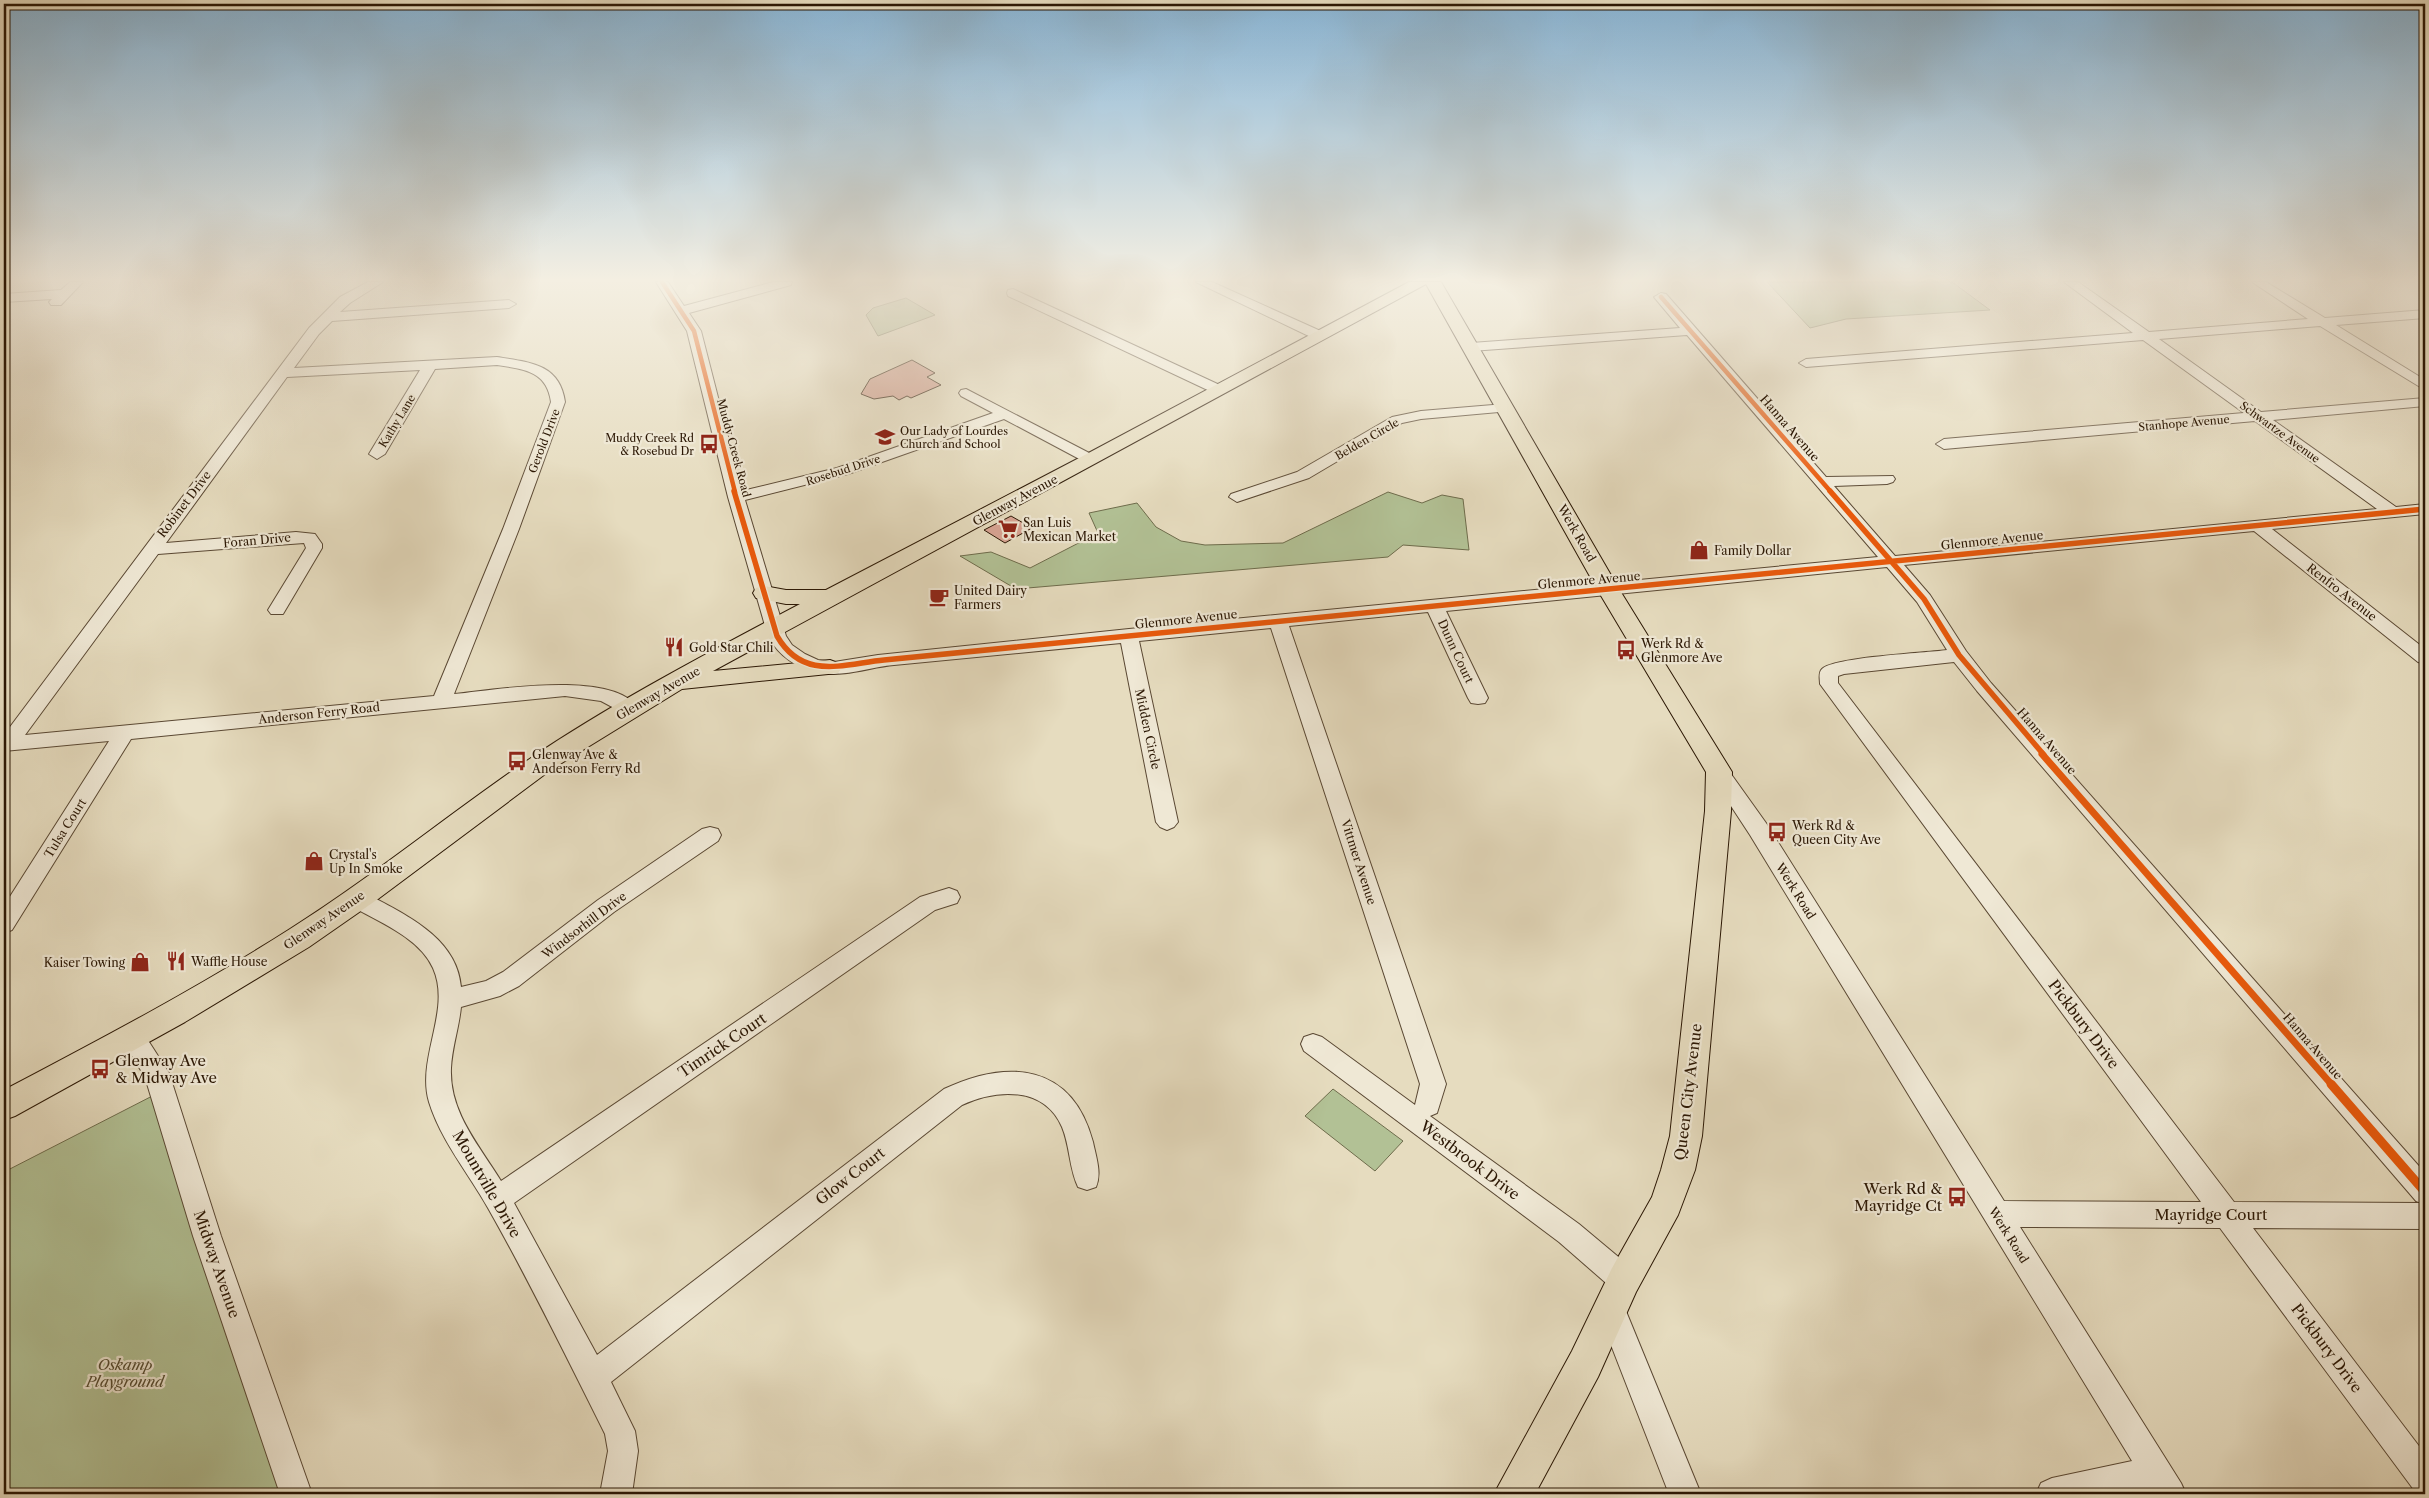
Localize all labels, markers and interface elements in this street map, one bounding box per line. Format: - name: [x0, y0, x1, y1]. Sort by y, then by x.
- street label: Kathy Lane: [376, 392, 418, 450]
- street label: Hanna Avenue: [1757, 392, 1823, 464]
- street label: Muddy Creek Road: [714, 397, 754, 499]
- street label: Schwartze Avenue: [2237, 398, 2323, 466]
- street label: Gerold Drive: [525, 407, 563, 475]
- street label: Stanhope Avenue: [2138, 412, 2230, 434]
- street label: Belden Circle: [1333, 415, 1401, 463]
- place label: Our Lady of Lourdes Church and School: [900, 424, 1008, 451]
- school or university icon: Our Lady of Lourdes Church and School: [874, 426, 896, 448]
- place label: Muddy Creek Rd & Rosebud Dr: [605, 431, 694, 458]
- bus stop icon: Muddy Creek Rd & Rosebud Dr: [698, 433, 720, 455]
- street label: Rosebud Drive: [804, 451, 882, 489]
- street label: Robinet Drive: [154, 467, 214, 540]
- street label: Glenway Avenue: [970, 471, 1060, 529]
- street label: Werk Road: [1554, 501, 1600, 565]
- place label: San Luis Mexican Market: [1023, 515, 1117, 544]
- supermarket icon: San Luis Mexican Market: [997, 518, 1019, 540]
- street label: Glenmore Avenue: [1940, 527, 2044, 553]
- street label: Foran Drive: [223, 530, 292, 550]
- shop icon: Family Dollar: [1688, 539, 1710, 561]
- place label: Family Dollar: [1714, 543, 1791, 558]
- street label: Renfro Avenue: [2304, 560, 2380, 624]
- street label: Glenmore Avenue: [1537, 568, 1641, 592]
- place label: United Dairy Farmers: [954, 583, 1027, 612]
- cafe icon: United Dairy Farmers: [928, 586, 950, 608]
- street label: Glenmore Avenue: [1134, 606, 1238, 632]
- street label: Dunn Court: [1435, 617, 1478, 686]
- restaurant icon: Gold Star Chili: [663, 636, 685, 658]
- place label: Werk Rd & Glenmore Ave: [1640, 636, 1723, 665]
- bus stop icon: Werk Rd & Glenmore Ave: [1615, 639, 1637, 661]
- place label: Gold Star Chili: [689, 640, 774, 655]
- street label: Glenway Avenue: [613, 663, 703, 723]
- street label: Midden Circle: [1132, 687, 1164, 771]
- street label: Anderson Ferry Road: [257, 699, 381, 727]
- street label: Hanna Avenue: [2014, 705, 2080, 777]
- place label: Glenway Ave & Anderson Ferry Rd: [531, 747, 641, 776]
- bus stop icon: Glenway Ave & Anderson Ferry Rd: [506, 750, 528, 772]
- street label: Tulsa Court: [41, 795, 90, 861]
- street label: Vittmer Avenue: [1338, 816, 1380, 907]
- place label: Werk Rd & Queen City Ave: [1791, 818, 1881, 847]
- bus stop icon: Werk Rd & Queen City Ave: [1766, 821, 1788, 843]
- place label: Crystal's Up In Smoke: [329, 847, 403, 876]
- shop icon: Crystal's Up In Smoke: [303, 850, 325, 872]
- street label: Werk Road: [1772, 859, 1820, 922]
- street label: Glenway Avenue: [281, 887, 368, 953]
- street label: Windsorhill Drive: [538, 888, 629, 962]
- restaurant icon: Waffle House: [165, 950, 187, 972]
- shop icon: Kaiser Towing: [129, 951, 151, 973]
- place label: Waffle House: [190, 954, 268, 969]
- place label: Kaiser Towing: [44, 955, 126, 970]
- street label: Pickbury Drive: [2044, 976, 2124, 1072]
- street label: Timrick Court: [674, 1008, 770, 1081]
- street label: Hanna Avenue: [2280, 1010, 2346, 1082]
- street label: Queen City Avenue: [1670, 1022, 1706, 1162]
- place label: Glenway Ave & Midway Ave: [115, 1051, 217, 1087]
- bus stop icon: Glenway Ave & Midway Ave: [89, 1058, 111, 1080]
- street label: Westbrook Drive: [1415, 1116, 1524, 1204]
- street label: Mountville Drive: [449, 1127, 525, 1241]
- street label: Glow Court: [812, 1143, 889, 1209]
- place label: Werk Rd & Mayridge Ct: [1854, 1179, 1943, 1215]
- bus stop icon: Werk Rd & Mayridge Ct: [1946, 1186, 1968, 1208]
- street label: Werk Road: [1985, 1203, 2033, 1266]
- street label: Mayridge Court: [2155, 1205, 2268, 1224]
- street label: Midway Avenue: [190, 1208, 244, 1320]
- street label: Pickbury Drive: [2287, 1300, 2367, 1396]
- park label: Oskamp Playground: [85, 1355, 166, 1391]

